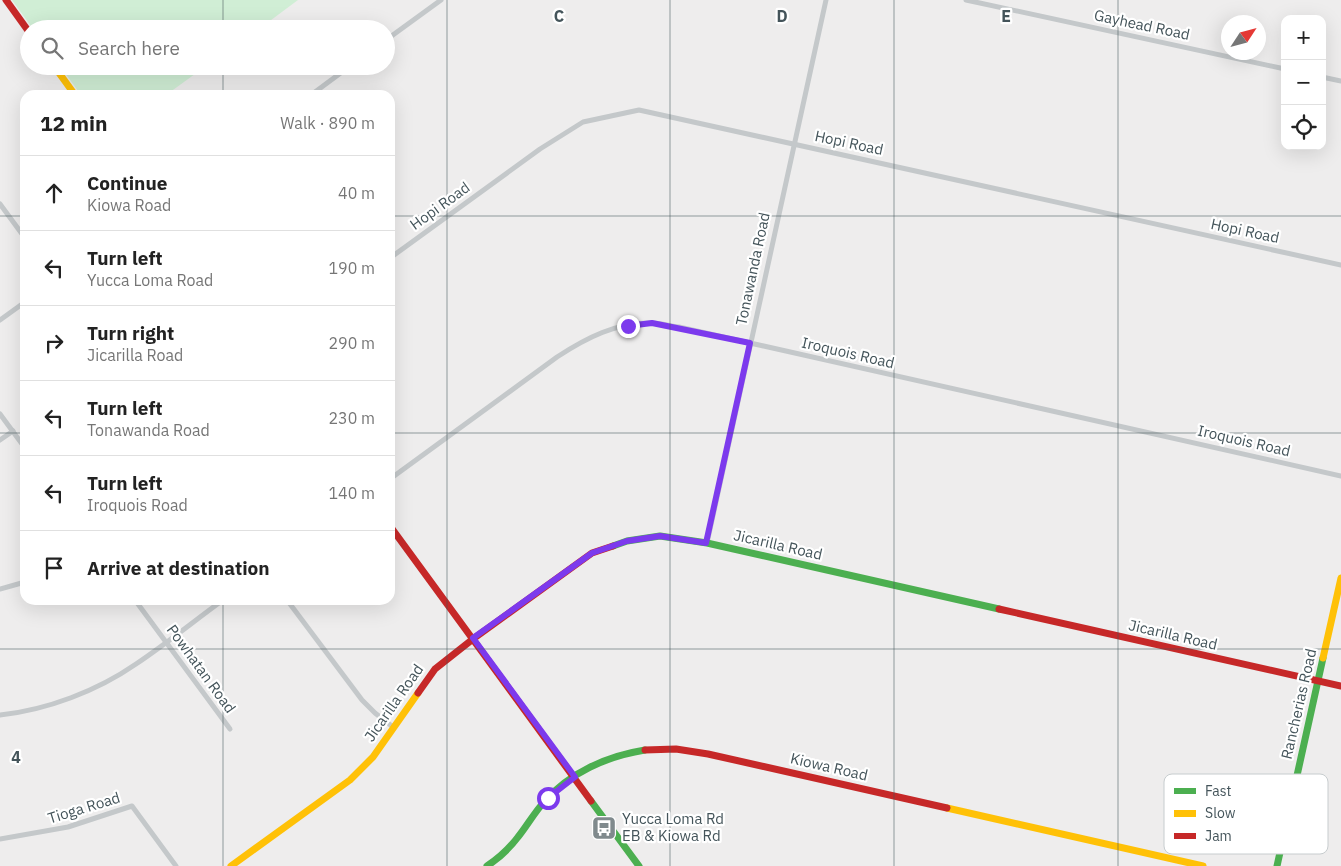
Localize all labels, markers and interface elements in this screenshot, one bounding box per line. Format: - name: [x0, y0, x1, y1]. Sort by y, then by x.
- street label: Gayhead Road: [1093, 5, 1192, 44]
- text: C: [554, 6, 564, 26]
- text: D: [776, 6, 788, 26]
- text: E: [1001, 6, 1011, 26]
- north arrow: [1221, 15, 1266, 60]
- map controls: [1281, 15, 1326, 150]
- button: +: [1281, 15, 1326, 60]
- search box: [20, 20, 395, 75]
- icon: search: [38, 34, 66, 62]
- text: Search here: [78, 36, 180, 60]
- button: −: [1281, 60, 1326, 105]
- button: locate: [1281, 105, 1326, 150]
- text: 12 min: [40, 109, 107, 137]
- text: Walk · 890 m: [280, 113, 375, 133]
- street label: Hopi Road: [813, 126, 885, 159]
- text: Continue: [87, 171, 167, 195]
- street label: Hopi Road: [406, 177, 473, 234]
- icon: ahead: [40, 179, 68, 207]
- text: 40 m: [338, 183, 375, 203]
- text: Kiowa Road: [87, 195, 171, 215]
- street label: Tonawanda Road: [731, 211, 774, 327]
- street label: Hopi Road: [1209, 214, 1281, 247]
- text: Turn left: [87, 246, 163, 270]
- icon: left: [40, 254, 68, 282]
- text: 190 m: [328, 258, 375, 278]
- text: Yucca Loma Road: [87, 270, 213, 290]
- route end: [617, 315, 640, 338]
- text: Turn right: [87, 321, 174, 345]
- icon: right: [40, 329, 68, 357]
- text: 290 m: [328, 333, 375, 353]
- street label: Iroquois Road: [800, 333, 896, 372]
- text: Jicarilla Road: [87, 345, 183, 365]
- text: Turn left: [87, 396, 163, 420]
- icon: left: [40, 404, 68, 432]
- text: 230 m: [328, 408, 375, 428]
- text: Tonawanda Road: [87, 420, 210, 440]
- street label: Iroquois Road: [1196, 421, 1292, 460]
- text: Turn left: [87, 471, 163, 495]
- icon: left: [40, 479, 68, 507]
- text: 140 m: [328, 483, 375, 503]
- text: Iroquois Road: [87, 495, 188, 515]
- street label: Jicarilla Road: [732, 525, 824, 564]
- icon: arrive: [40, 554, 68, 582]
- text: Arrive at destination: [87, 556, 270, 580]
- street label: Jicarilla Road: [1127, 615, 1219, 654]
- street label: Powhatan Road: [163, 621, 240, 717]
- street label: Rancherias Road: [1277, 647, 1320, 761]
- street label: Jicarilla Road: [360, 660, 427, 745]
- text: 4: [11, 747, 21, 767]
- street label: Kiowa Road: [788, 748, 870, 785]
- legend: [1164, 774, 1328, 854]
- text: Fast: [1205, 782, 1231, 800]
- route start: [537, 787, 560, 810]
- street label: Tioga Road: [45, 788, 122, 828]
- text: Slow: [1205, 804, 1236, 822]
- place label: Yucca Loma Rd EB & Kiowa Rd: [622, 809, 724, 845]
- bus stop icon: Yucca Loma Rd EB & Kiowa Rd: [591, 815, 617, 841]
- text: Jam: [1205, 827, 1232, 845]

